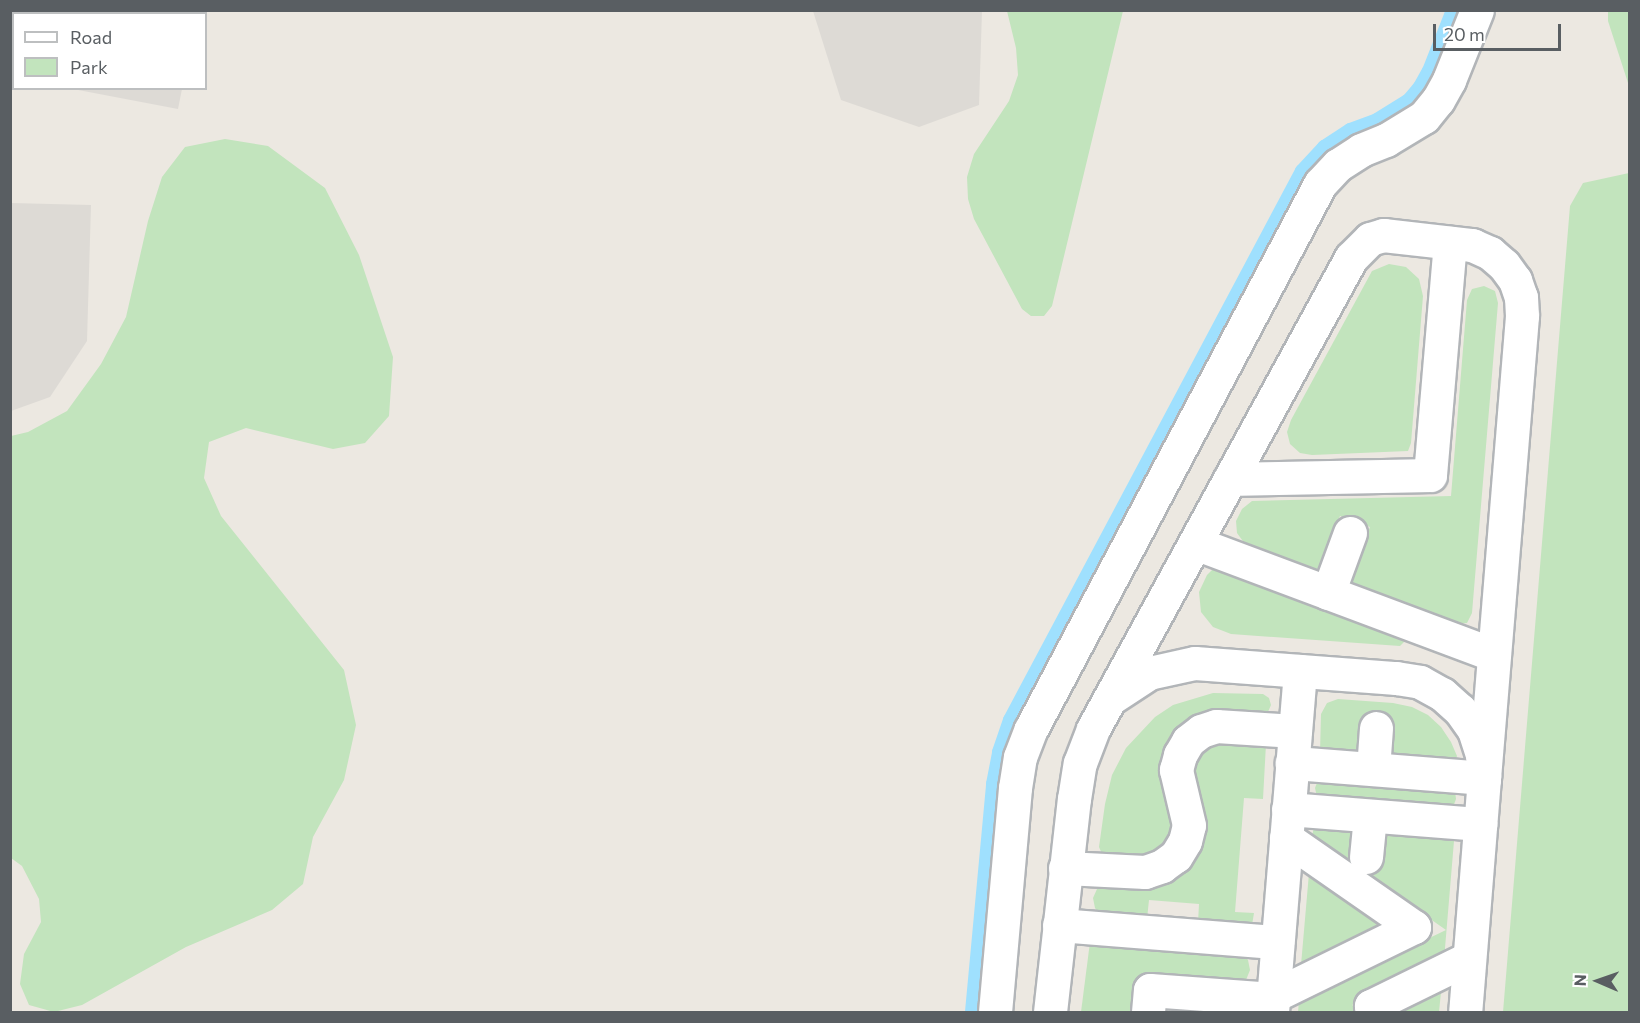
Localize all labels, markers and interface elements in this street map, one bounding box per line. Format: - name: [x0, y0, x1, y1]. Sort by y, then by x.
- legend: [12, 12, 207, 90]
- scale bar: [1436, 12, 1564, 50]
- text: 20 m: [1444, 23, 1485, 45]
- text: Road: [70, 26, 112, 48]
- text: Park: [70, 56, 108, 78]
- north arrow: [1568, 951, 1628, 1011]
- text: N: [1570, 974, 1589, 987]

